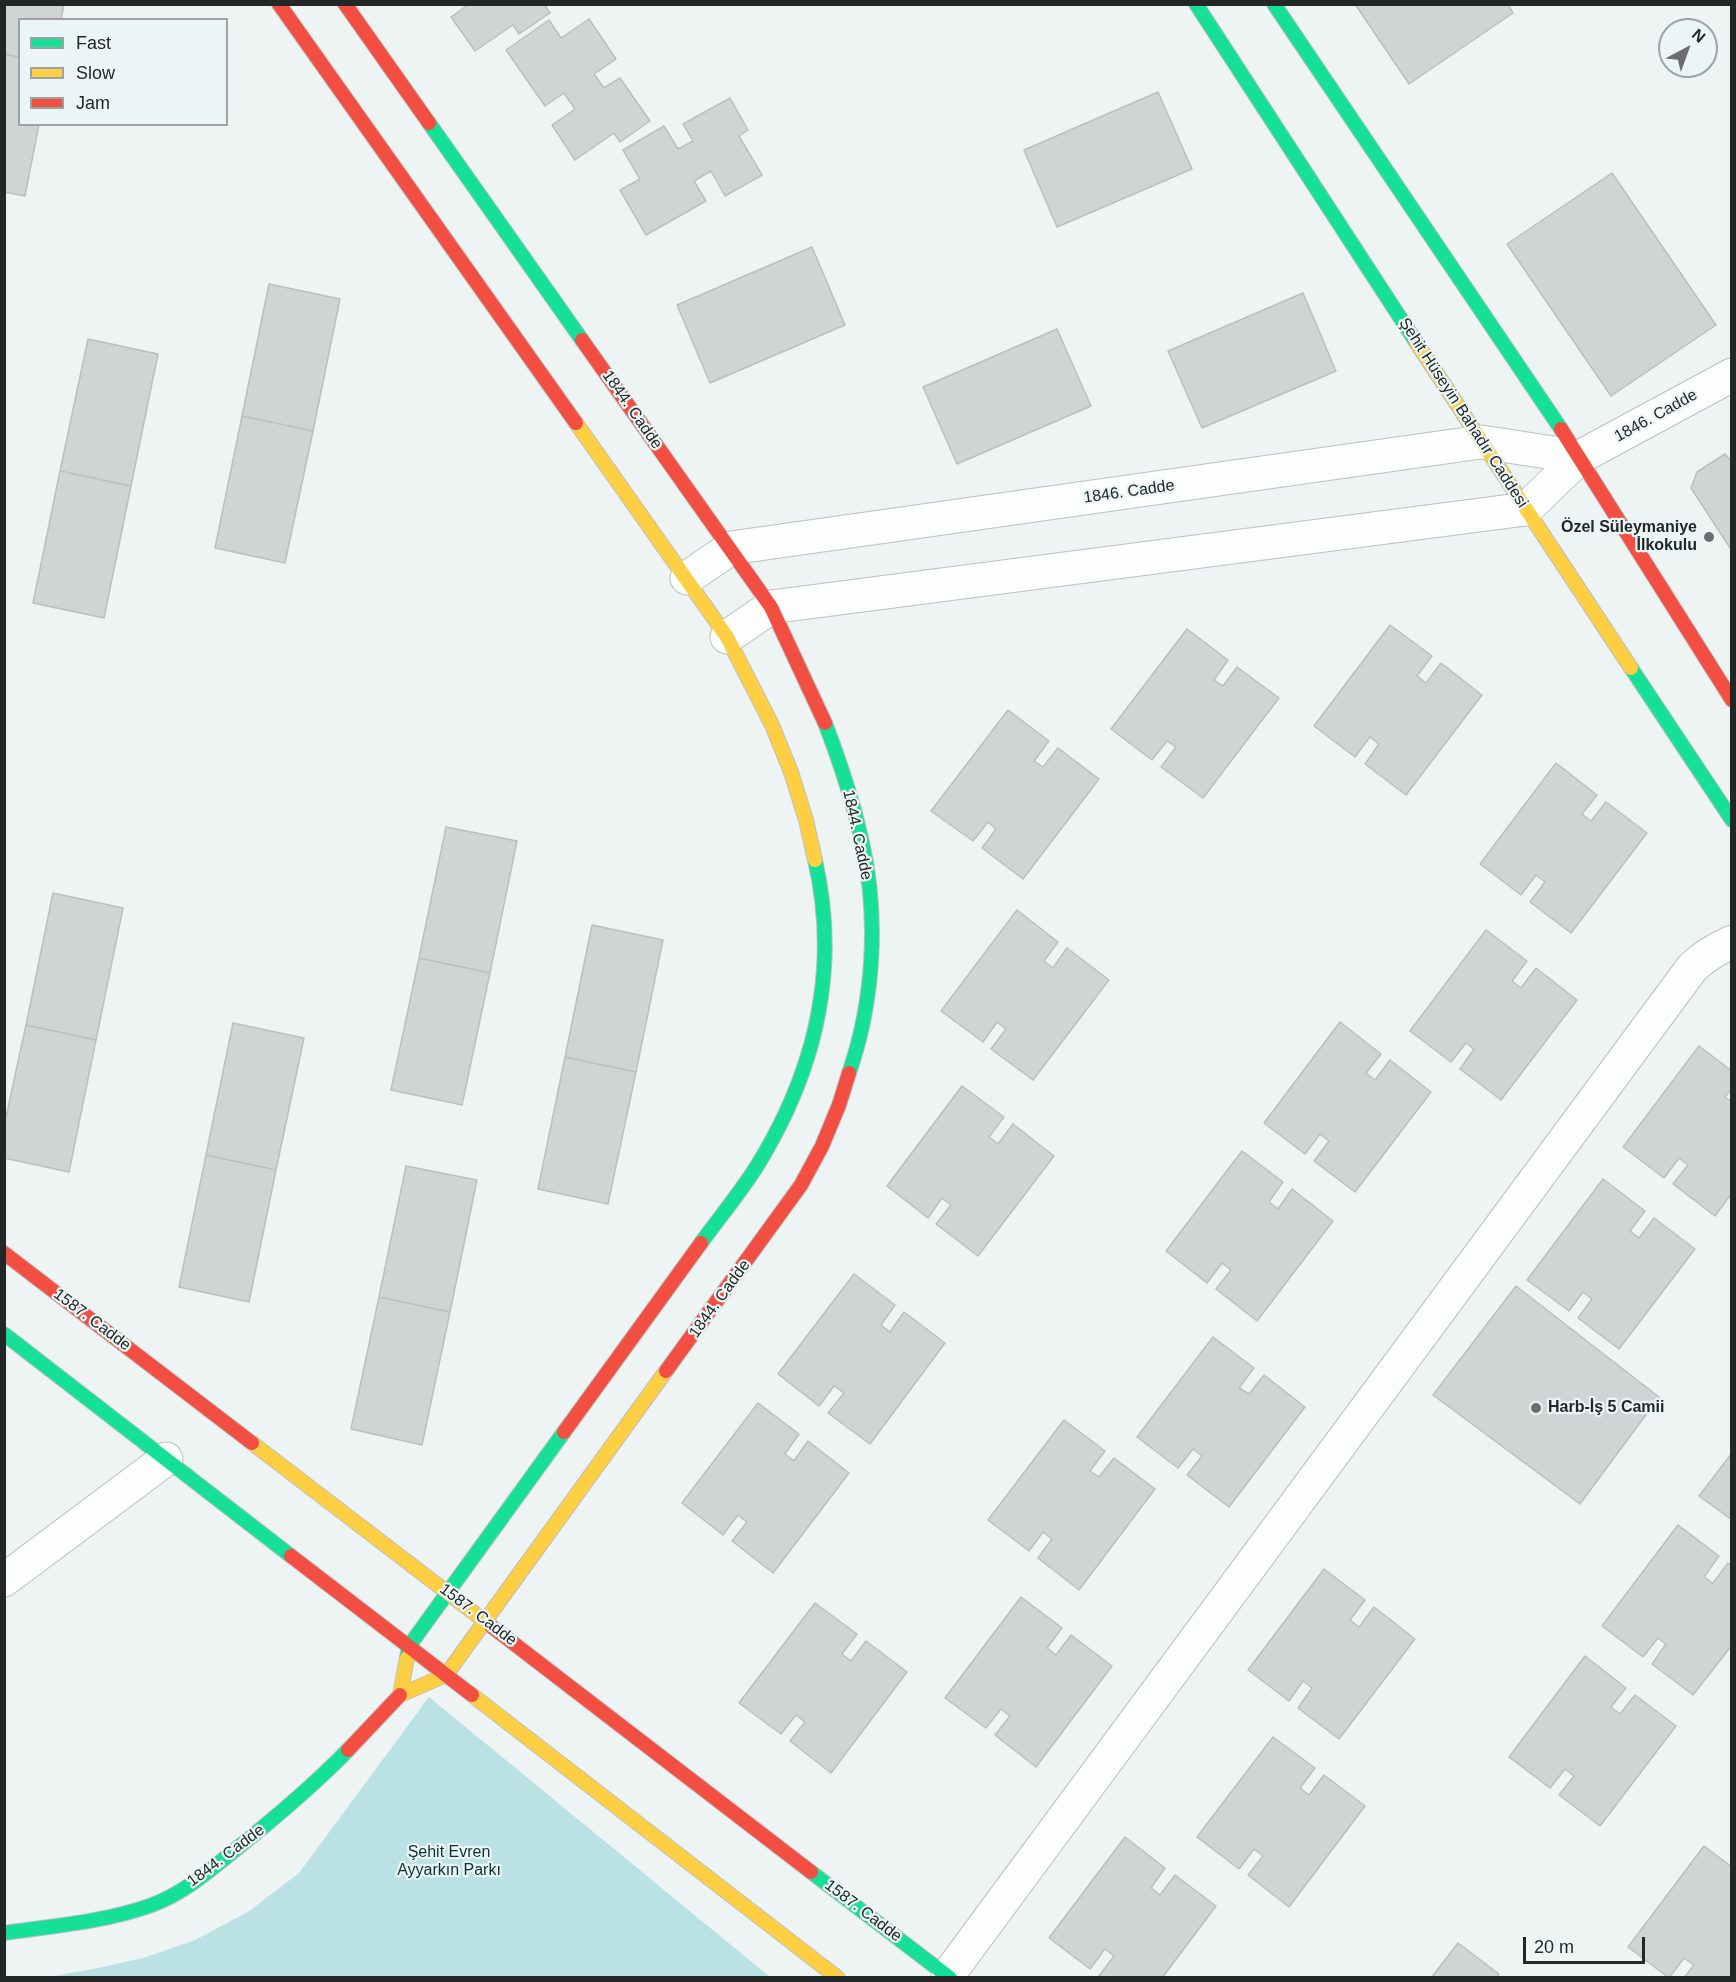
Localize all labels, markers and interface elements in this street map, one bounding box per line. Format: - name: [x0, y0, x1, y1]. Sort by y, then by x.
- legend: [18, 18, 228, 126]
- north arrow: [1658, 18, 1718, 78]
- text: N: [1689, 25, 1709, 46]
- text: Fast: [76, 33, 111, 53]
- text: Slow: [76, 63, 115, 83]
- text: Jam: [76, 93, 110, 113]
- street label: Şehit Hüseyin Bahadır Caddesi: [1394, 315, 1532, 511]
- street label: 1844. Cadde: [598, 367, 666, 453]
- street label: 1846. Cadde: [1611, 385, 1701, 447]
- street label: 1846. Cadde: [1082, 476, 1176, 508]
- place label: Özel Süleymaniye İlkokulu: [1561, 518, 1697, 556]
- marker: Özel Süleymaniye İlkokulu: [1702, 530, 1716, 544]
- street label: 1844. Cadde: [838, 788, 876, 882]
- street label: 1844. Cadde: [685, 1256, 755, 1342]
- street label: 1587. Cadde: [50, 1285, 134, 1355]
- place label: Harb-İş 5 Camii: [1548, 1398, 1664, 1418]
- marker: Harb-İş 5 Camii: [1529, 1401, 1543, 1415]
- street label: 1587. Cadde: [436, 1580, 520, 1650]
- street label: 1844. Cadde: [184, 1821, 268, 1891]
- park label: Şehit Evren Ayyarkın Parkı: [397, 1843, 501, 1881]
- street label: 1587. Cadde: [821, 1876, 905, 1946]
- scale bar: [1526, 1925, 1648, 1963]
- text: 20 m: [1534, 1937, 1574, 1957]

